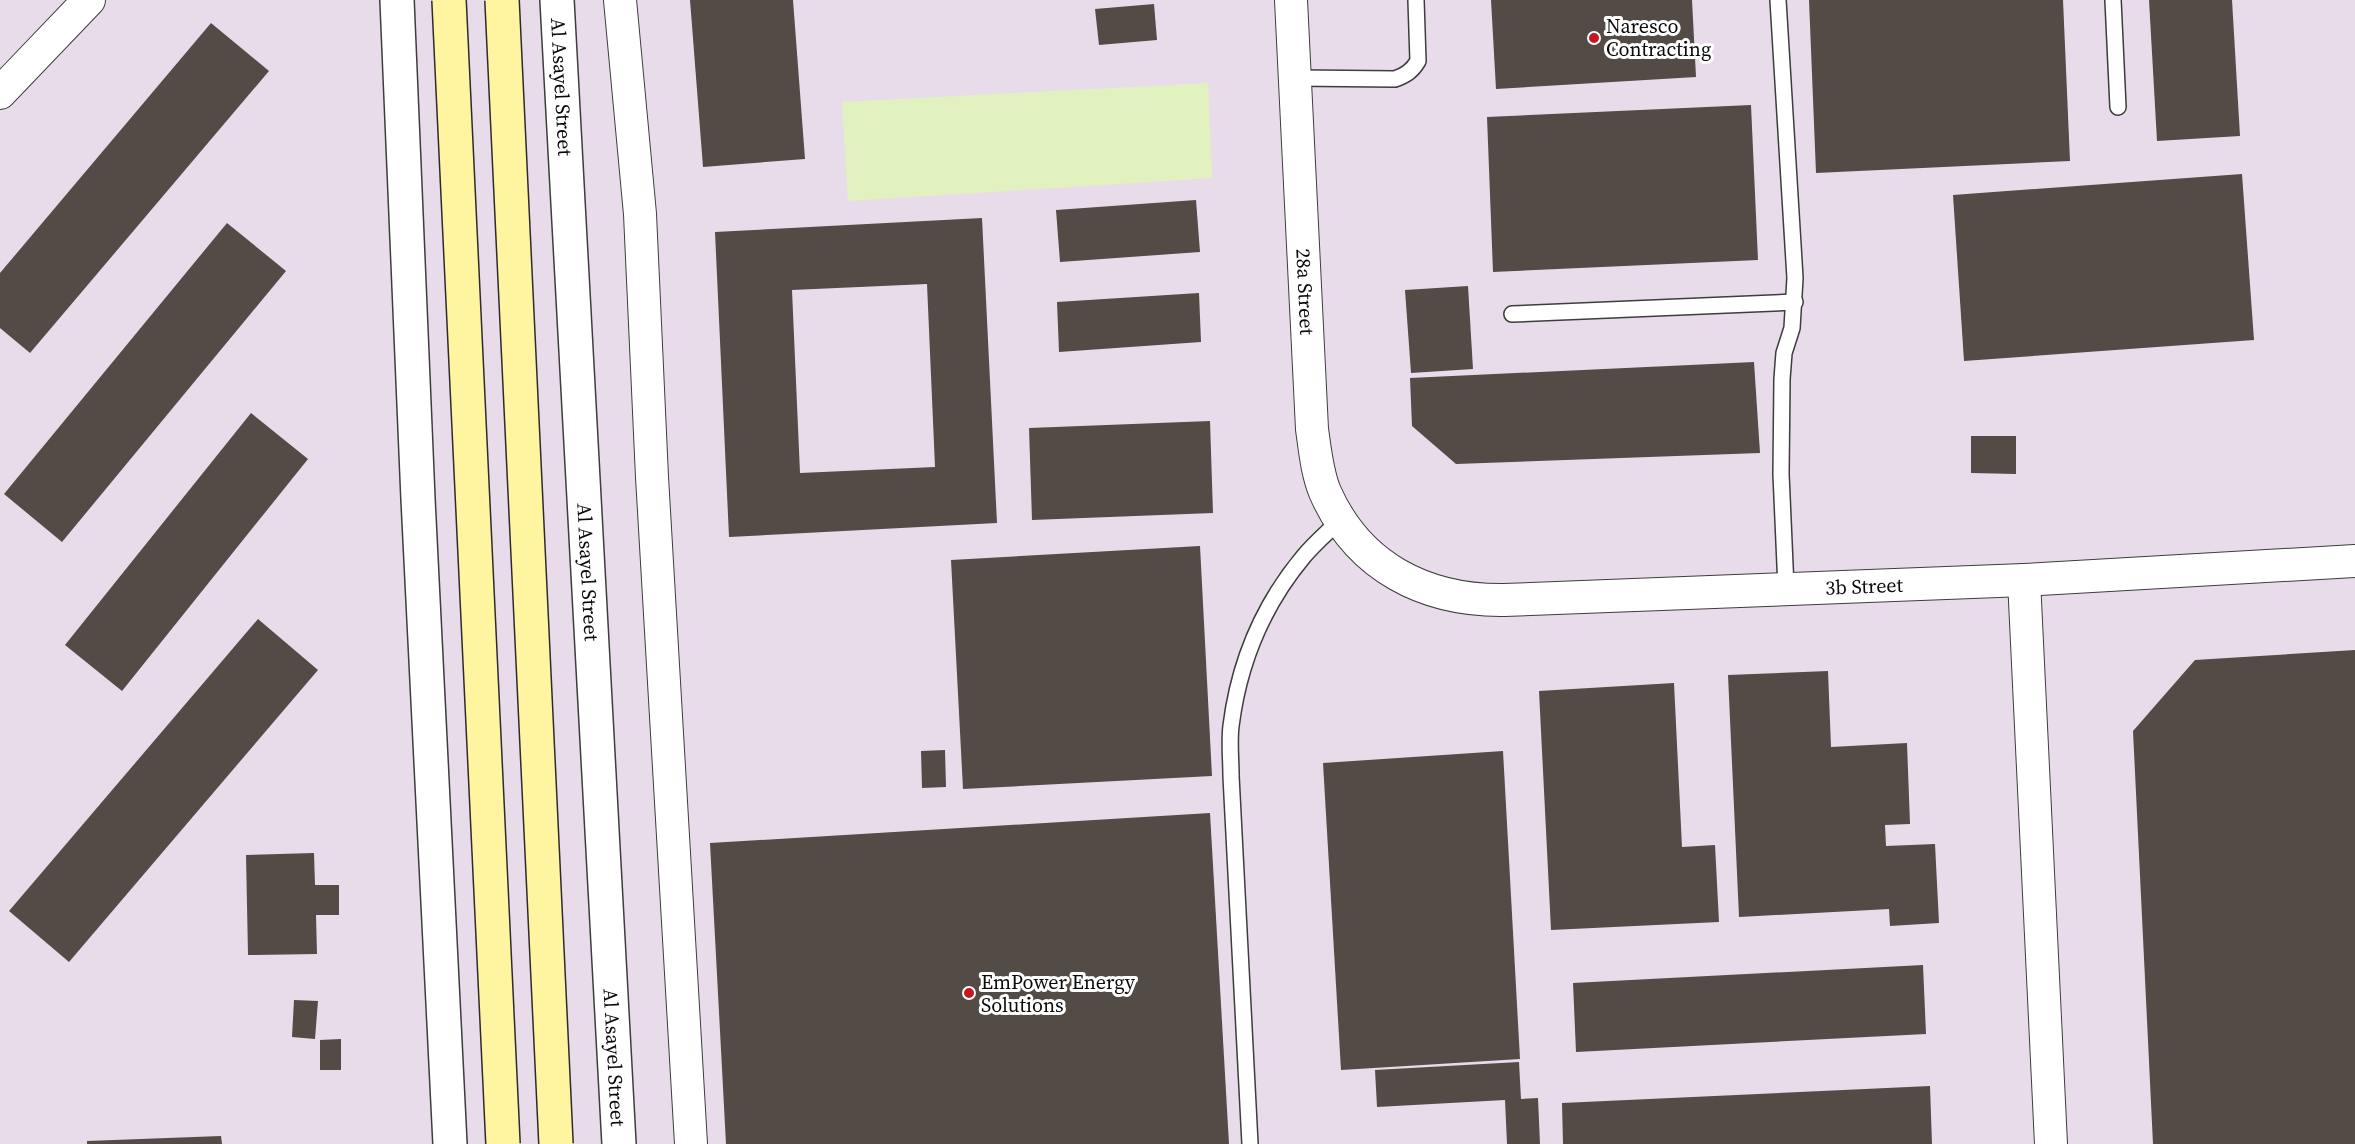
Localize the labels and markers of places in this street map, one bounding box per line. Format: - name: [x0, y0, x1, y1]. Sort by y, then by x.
- place label: Naresco Contracting: [1606, 12, 1711, 63]
- marker: Naresco Contracting: [1587, 31, 1601, 45]
- place label: EmPower Energy Solutions: [981, 968, 1136, 1019]
- marker: EmPower Energy Solutions: [962, 986, 976, 1000]

